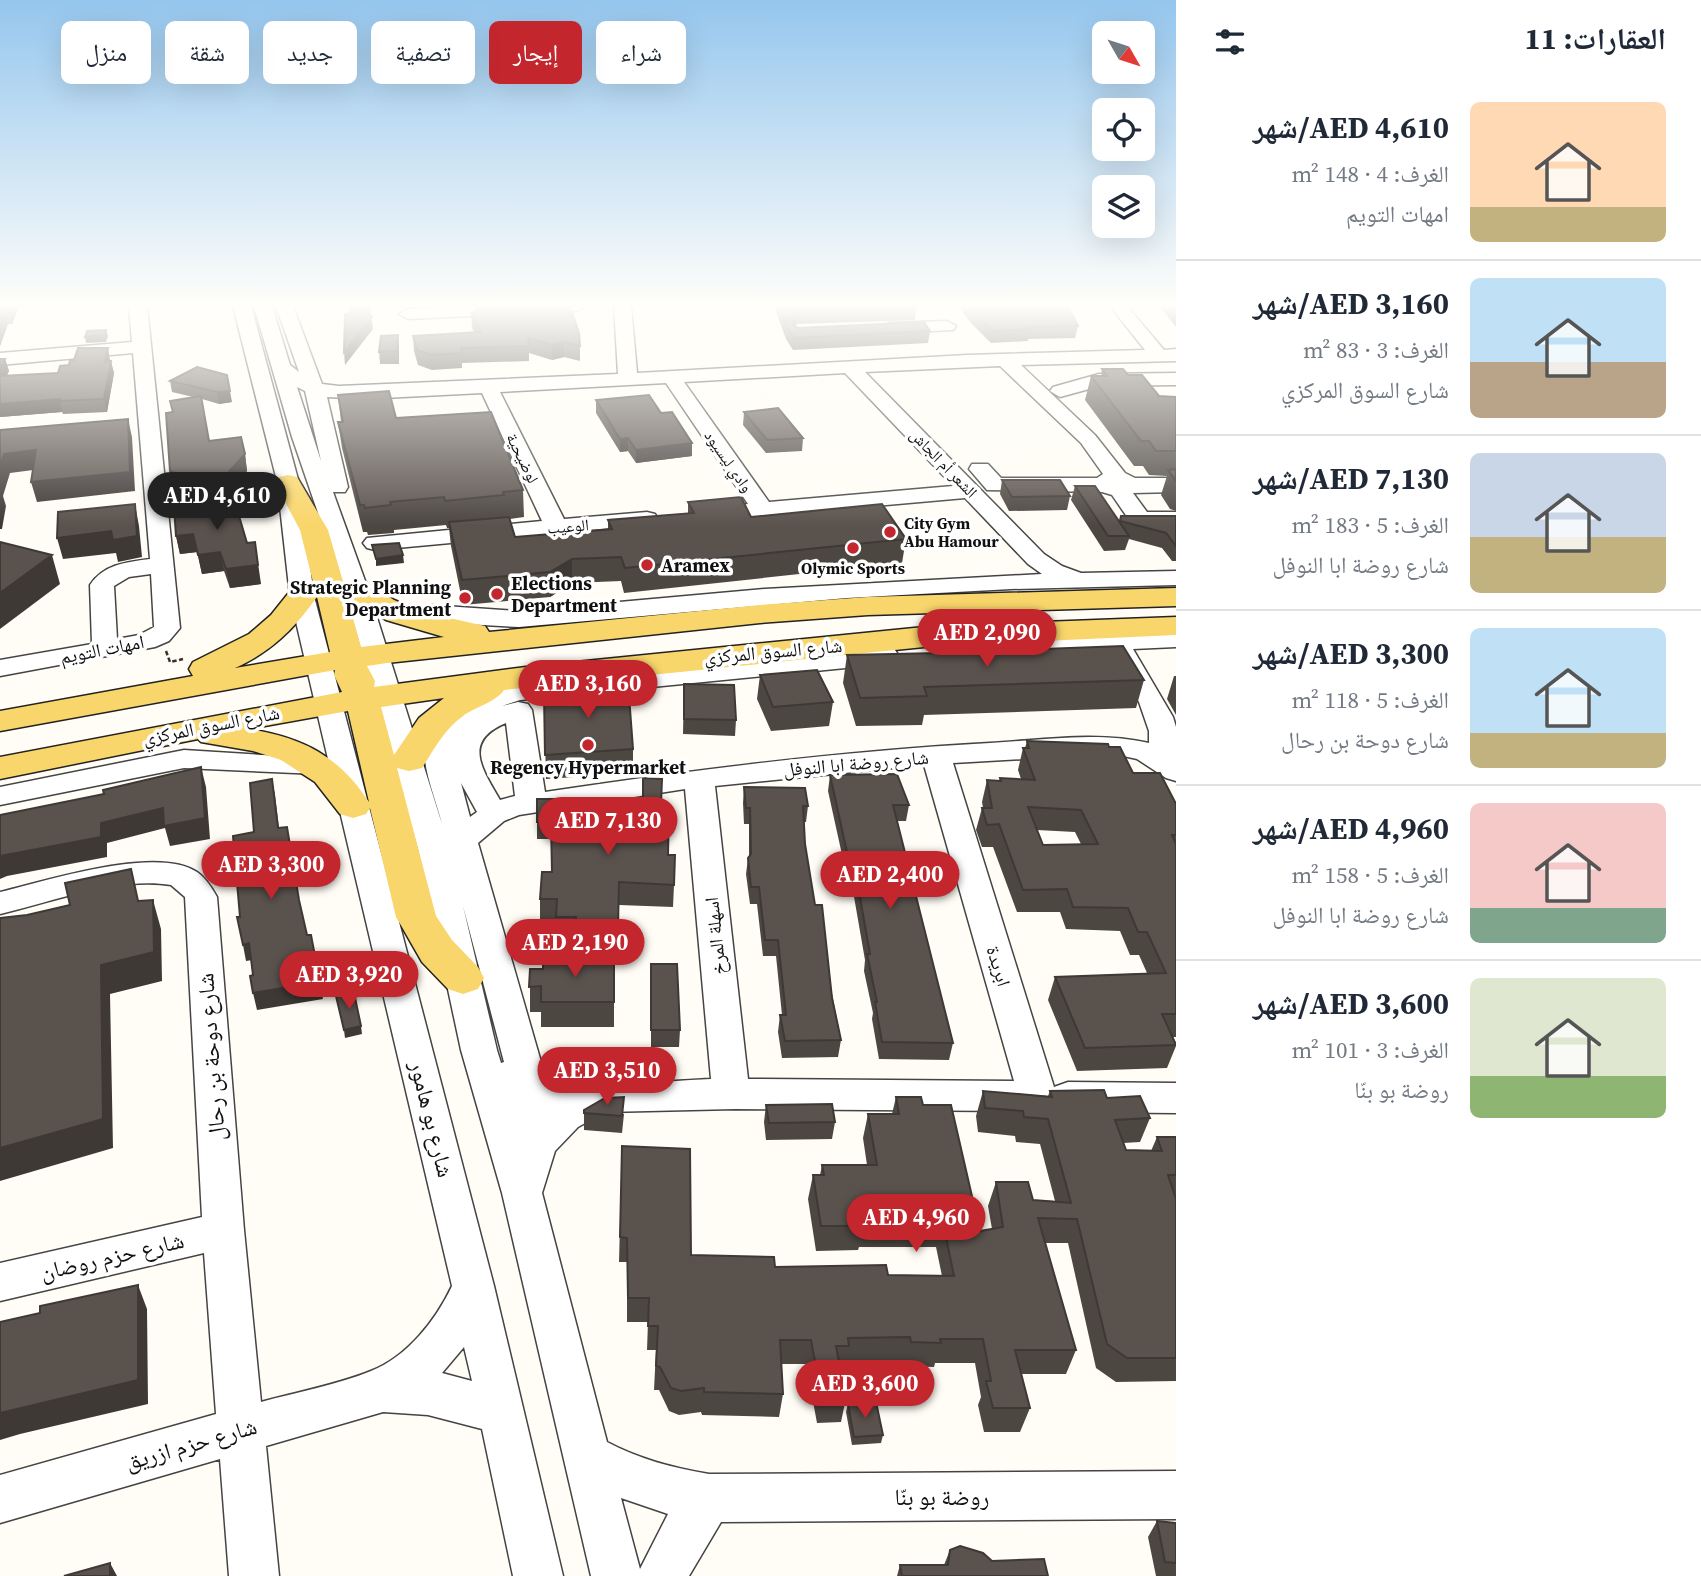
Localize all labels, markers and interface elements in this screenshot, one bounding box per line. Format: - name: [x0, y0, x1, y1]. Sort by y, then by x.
- text: العقارات: 11: [1525, 18, 1666, 59]
- chip: منزل: [61, 21, 151, 84]
- chip: شقة: [165, 21, 249, 84]
- chip: جديد: [263, 21, 357, 84]
- chip: تصفية: [371, 21, 475, 84]
- chip: إيجار: [489, 21, 582, 84]
- chip: شراء: [596, 21, 686, 84]
- north arrow: [1092, 21, 1155, 84]
- map controls: [1092, 21, 1155, 238]
- icon: filters: [1211, 23, 1249, 61]
- button: locate: [1092, 98, 1155, 161]
- text: AED 4,610/شهر: [1253, 107, 1449, 148]
- icon: home: [1526, 130, 1610, 214]
- text: الغرف: 4 · 148 m²: [1291, 158, 1449, 190]
- button: layers: [1092, 175, 1155, 238]
- text: امهات التويم: [1346, 198, 1449, 230]
- text: AED 3,160/شهر: [1253, 283, 1449, 324]
- icon: home: [1526, 306, 1610, 390]
- text: الغرف: 3 · 83 m²: [1303, 334, 1449, 366]
- text: شارع السوق المركزي: [1281, 374, 1449, 406]
- street label: الشعر أم الجاش: [905, 424, 983, 502]
- street label: وادي ليسيود: [698, 426, 758, 498]
- street label: لوضيحية: [502, 429, 544, 487]
- text: AED 7,130/شهر: [1253, 458, 1449, 499]
- pin: AED 4,610: [137, 472, 297, 532]
- text: AED 4,610: [163, 479, 271, 511]
- icon: home: [1526, 481, 1610, 565]
- text: الغرف: 5 · 183 m²: [1291, 509, 1449, 541]
- place label: City Gym Abu Hamour: [904, 512, 999, 552]
- street label: الوعيب: [546, 513, 590, 539]
- marker: City Gym Abu Hamour: [882, 524, 898, 540]
- marker: Olymic Sports: [845, 540, 861, 556]
- text: شارع روضة ابا النوفل: [1272, 549, 1449, 581]
- place label: Aramex: [661, 552, 730, 578]
- marker: Aramex: [639, 557, 655, 573]
- place label: Olymic Sports: [801, 557, 905, 579]
- place label: Elections Department: [511, 570, 617, 618]
- place label: Strategic Planning Department: [290, 574, 452, 622]
- marker: Elections Department: [489, 586, 505, 602]
- marker: Strategic Planning Department: [457, 590, 473, 606]
- pin: AED 2,090: [907, 610, 1067, 669]
- text: AED 2,090: [933, 616, 1041, 648]
- street label: امهات التويم: [58, 628, 146, 670]
- street label: شارع السوق المركزي: [703, 632, 843, 673]
- text: AED 3,300/شهر: [1253, 633, 1449, 674]
- icon: home: [1526, 656, 1610, 740]
- pin: AED 3,160: [508, 660, 668, 720]
- text: AED 3,160: [534, 667, 642, 699]
- text: الغرف: 5 · 118 m²: [1291, 684, 1449, 716]
- street label: شارع السوق المركزي: [140, 699, 282, 754]
- text: شارع دوحة بن رحال: [1281, 724, 1449, 756]
- marker: Regency Hypermarket: [580, 737, 596, 753]
- street label: شارع روضة ابا النوفل: [782, 744, 930, 782]
- place label: Regency Hypermarket: [490, 754, 686, 780]
- pin: AED 7,130: [528, 798, 688, 857]
- text: AED 7,130: [554, 804, 662, 836]
- text: AED 4,960/شهر: [1253, 808, 1449, 849]
- icon: home: [1526, 831, 1610, 915]
- pin: AED 3,300: [191, 842, 351, 901]
- text: AED 3,300: [217, 848, 325, 880]
- pin: AED 2,400: [810, 852, 970, 911]
- text: AED 2,400: [836, 858, 944, 890]
- text: الغرف: 5 · 158 m²: [1291, 859, 1449, 891]
- street label: اسهلة المرخ: [698, 896, 732, 976]
- text: شارع روضة ابا النوفل: [1272, 899, 1449, 931]
- pin: AED 2,190: [495, 920, 655, 979]
- text: AED 2,190: [521, 926, 629, 958]
- street label: ابريدة: [981, 943, 1017, 989]
- pin: AED 3,920: [269, 951, 429, 1011]
- text: AED 3,920: [295, 958, 403, 990]
- street label: شارع دوحة بن رحال: [189, 972, 233, 1142]
- text: AED 3,600/شهر: [1253, 983, 1449, 1024]
- icon: home: [1526, 1006, 1610, 1090]
- text: الغرف: 3 · 101 m²: [1291, 1034, 1449, 1066]
- pin: AED 3,510: [527, 1048, 687, 1107]
- text: AED 3,510: [553, 1054, 661, 1086]
- street label: شارع بو هامور: [402, 1056, 462, 1181]
- text: روضة بو بنّا: [1354, 1074, 1449, 1106]
- pin: AED 4,960: [836, 1194, 996, 1254]
- text: AED 4,960: [862, 1201, 970, 1233]
- street label: شارع حزم روضان: [37, 1224, 187, 1288]
- pin: AED 3,600: [785, 1360, 945, 1420]
- text: AED 3,600: [811, 1367, 919, 1399]
- street label: شارع حزم ازريق: [121, 1410, 261, 1478]
- street label: روضة بو بنّا: [895, 1481, 989, 1513]

